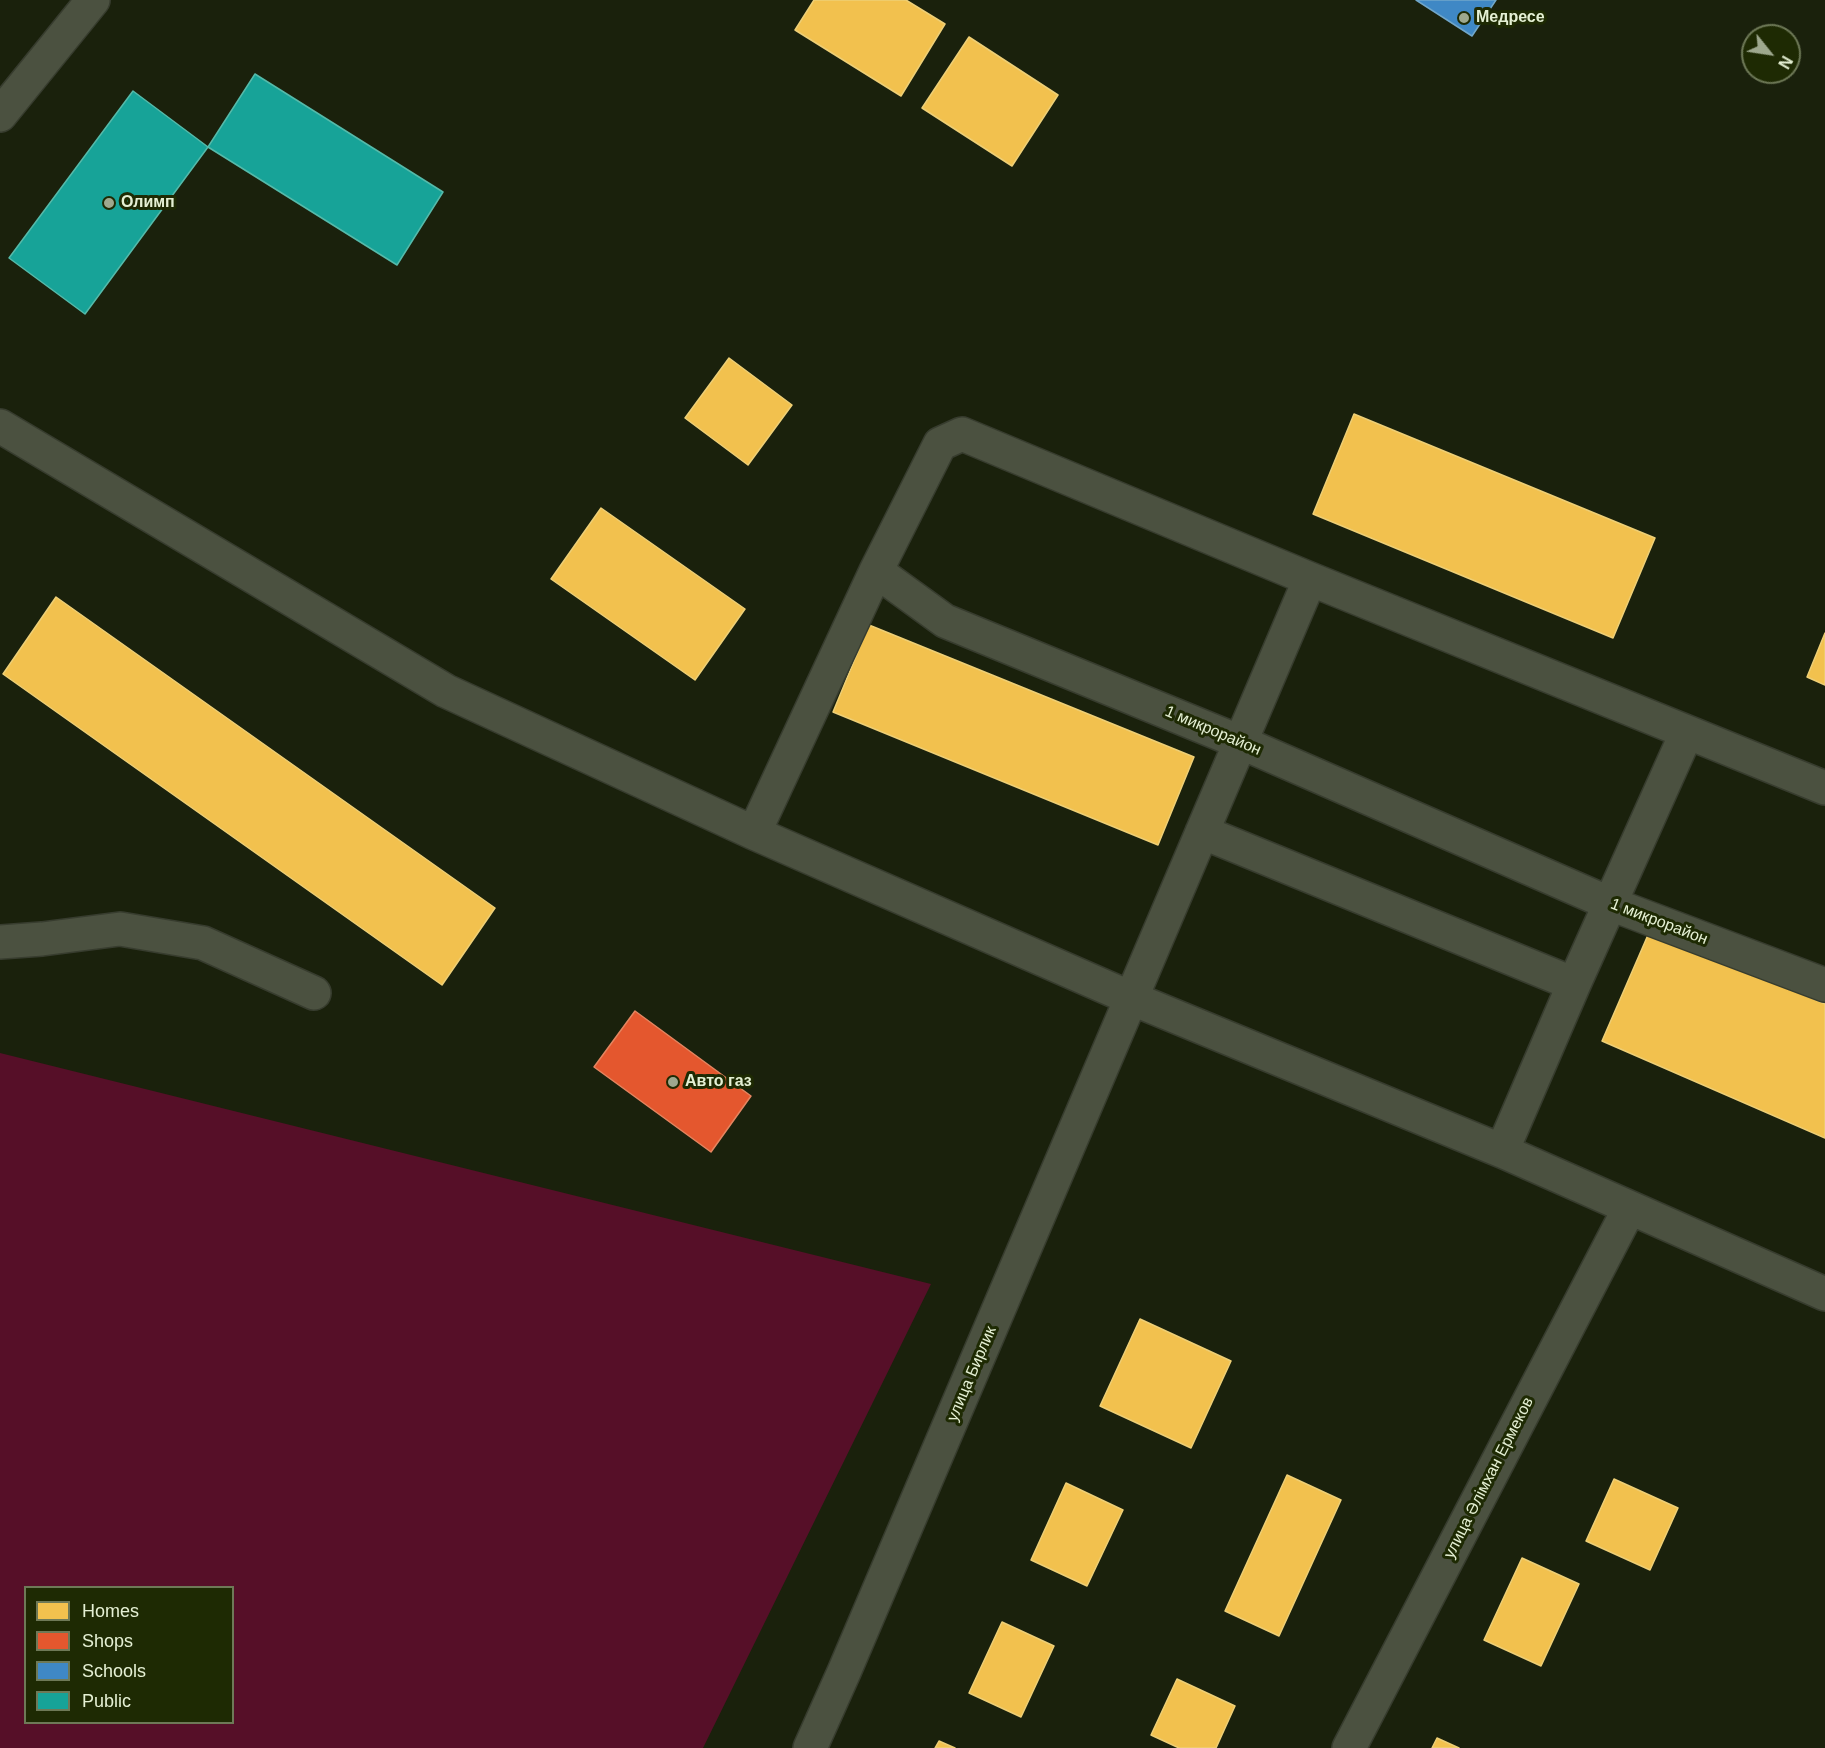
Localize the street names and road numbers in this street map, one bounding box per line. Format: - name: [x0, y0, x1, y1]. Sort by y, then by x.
- street label: 1 микрорайон: [1162, 702, 1264, 760]
- street label: 1 микрорайон: [1608, 895, 1710, 949]
- street label: улица Бирлик: [943, 1324, 1001, 1424]
- street label: улица Әлімхан Ермеков: [1440, 1394, 1538, 1562]

